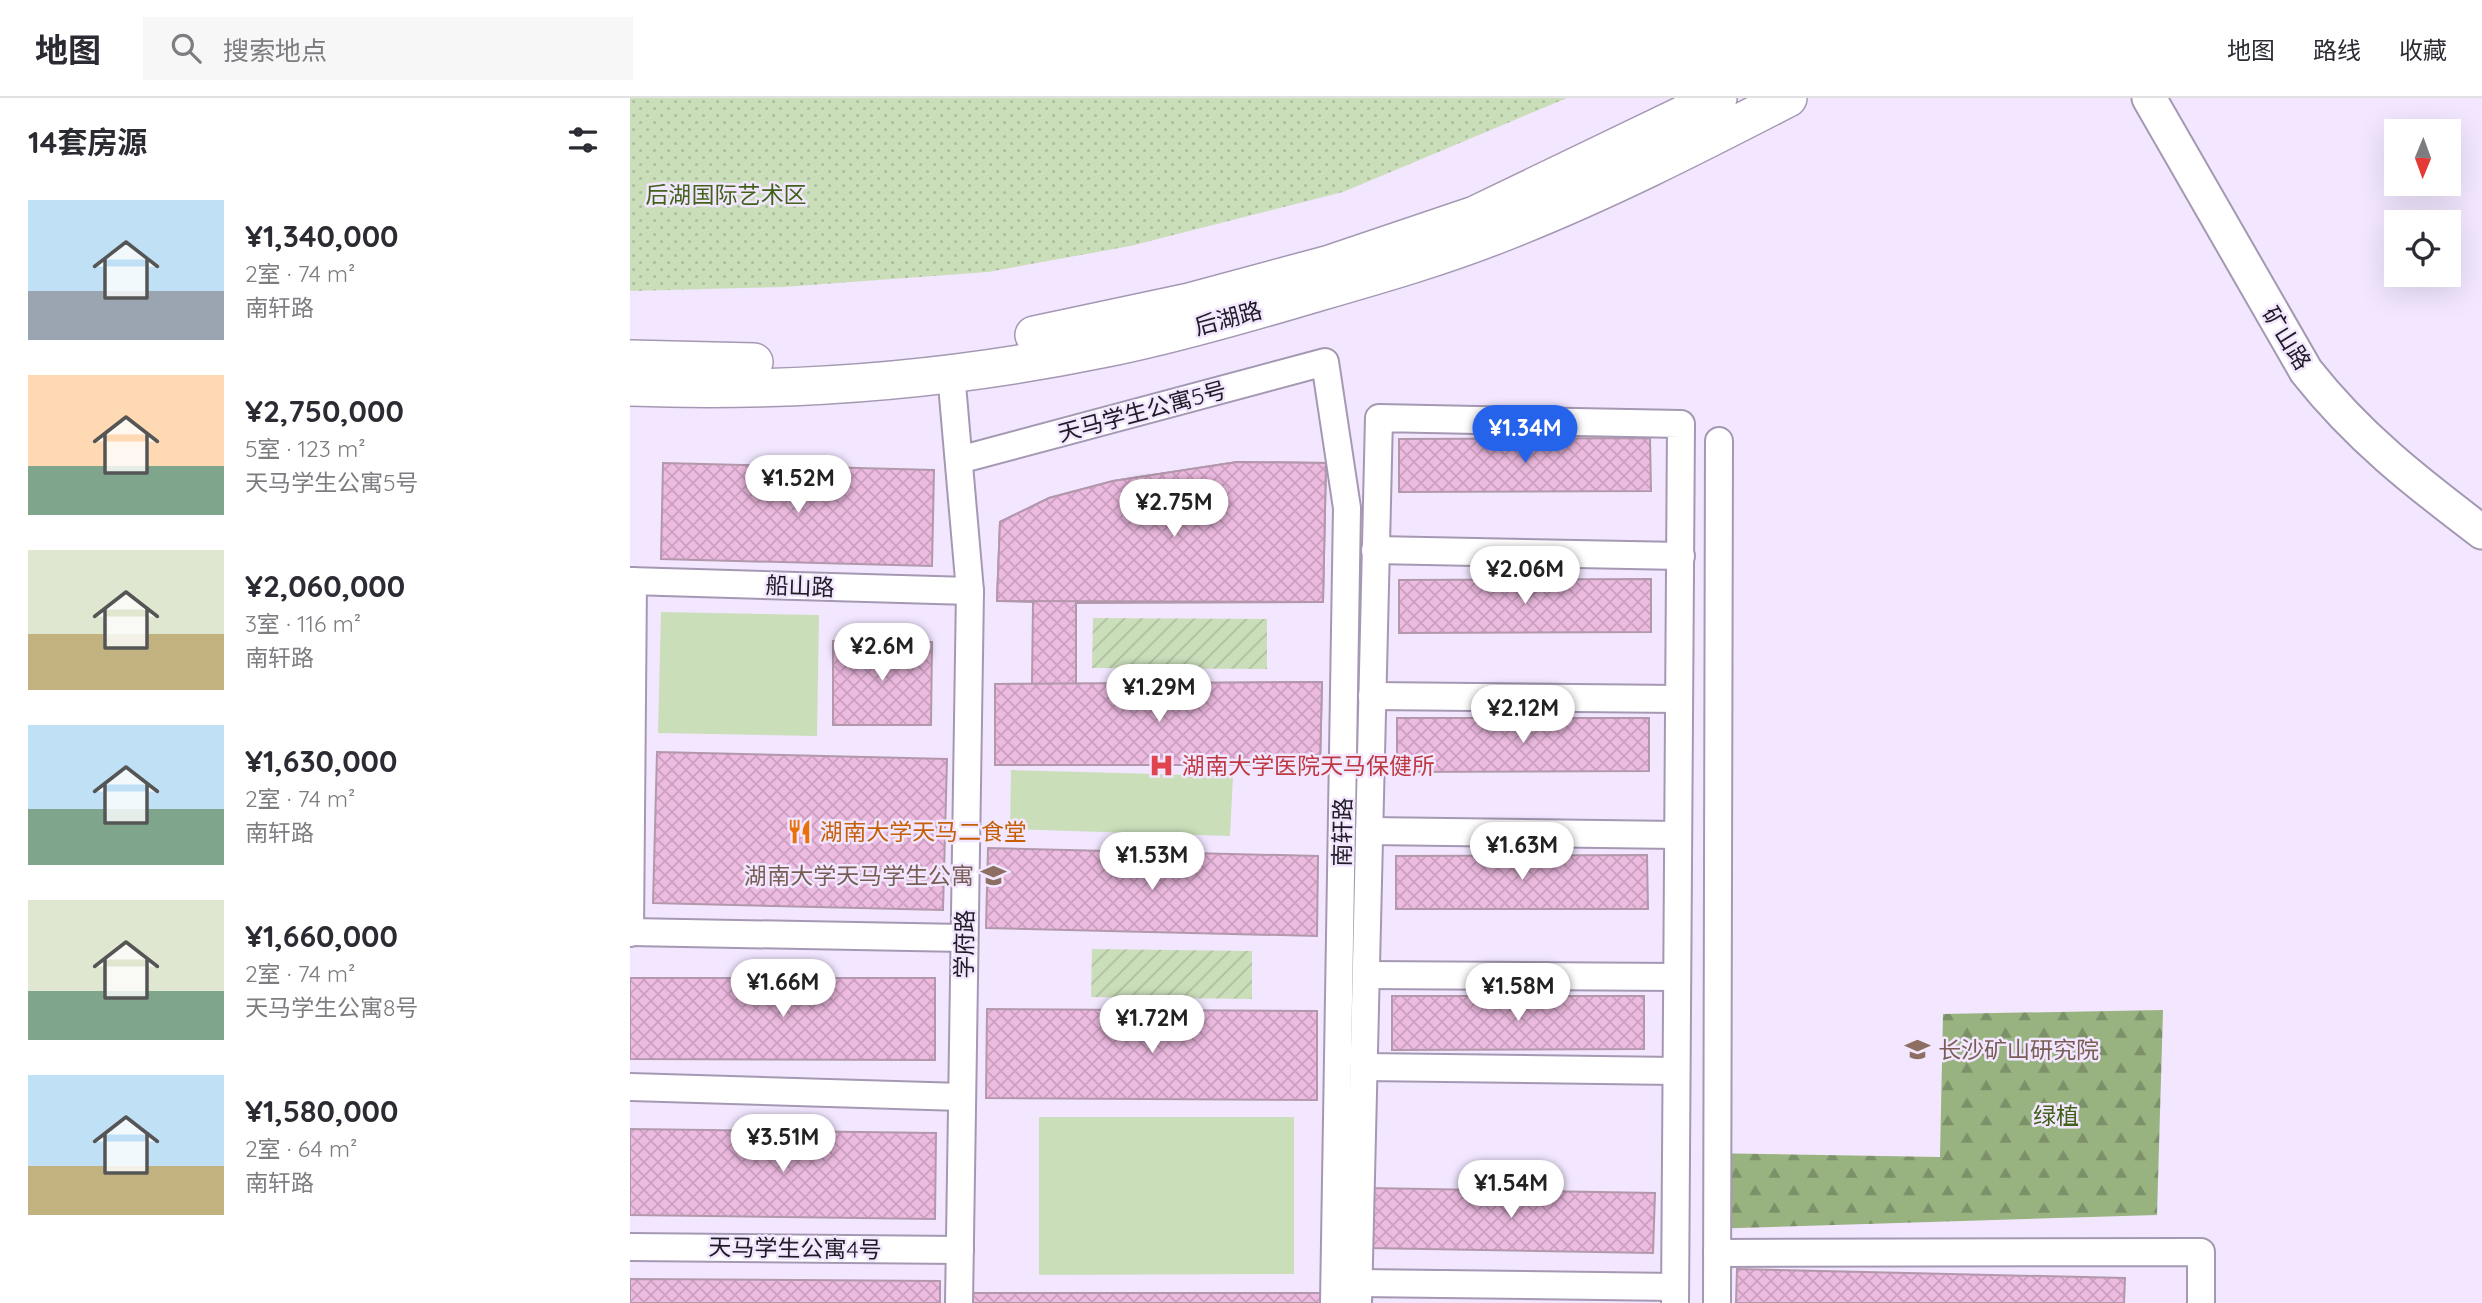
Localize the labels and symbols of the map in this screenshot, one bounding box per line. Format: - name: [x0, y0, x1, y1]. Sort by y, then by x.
- north arrow: [2384, 119, 2460, 196]
- park label: 后湖国际艺术区: [646, 180, 807, 209]
- street label: 后湖路: [1191, 295, 1265, 341]
- street label: 矿山路: [2256, 301, 2318, 375]
- street label: 天马学生公寓5号: [1054, 375, 1230, 447]
- pin: ¥1.34M: [1468, 406, 1582, 465]
- pin: ¥1.52M: [741, 456, 855, 515]
- pin: ¥2.75M: [1117, 480, 1231, 539]
- pin: ¥2.06M: [1468, 546, 1582, 606]
- street label: 船山路: [765, 570, 835, 602]
- pin: ¥2.6M: [833, 624, 931, 683]
- pin: ¥1.29M: [1102, 664, 1216, 724]
- pin: ¥2.12M: [1466, 686, 1580, 745]
- hospital icon: 湖南大学医院天马保健所: [1148, 751, 1176, 779]
- place label: 湖南大学医院天马保健所: [1182, 751, 1435, 780]
- street label: 南轩路: [1327, 797, 1357, 867]
- restaurant icon: 湖南大学天马二食堂: [786, 817, 814, 845]
- place label: 湖南大学天马二食堂: [820, 817, 1027, 846]
- pin: ¥1.63M: [1465, 822, 1579, 882]
- pin: ¥1.53M: [1095, 832, 1209, 892]
- place label: 湖南大学天马学生公寓: [744, 861, 974, 890]
- school or university icon: 湖南大学天马学生公寓: [980, 861, 1008, 889]
- street label: 学府路: [949, 909, 979, 979]
- pin: ¥1.66M: [726, 960, 840, 1019]
- pin: ¥1.58M: [1461, 964, 1575, 1023]
- pin: ¥1.72M: [1095, 996, 1209, 1055]
- school or university icon: 长沙矿山研究院: [1904, 1035, 1932, 1063]
- place label: 长沙矿山研究院: [1938, 1035, 2099, 1064]
- park label: 绿植: [2033, 1101, 2079, 1130]
- pin: ¥3.51M: [726, 1114, 840, 1174]
- pin: ¥1.54M: [1454, 1160, 1568, 1220]
- street label: 天马学生公寓4号: [708, 1232, 882, 1264]

